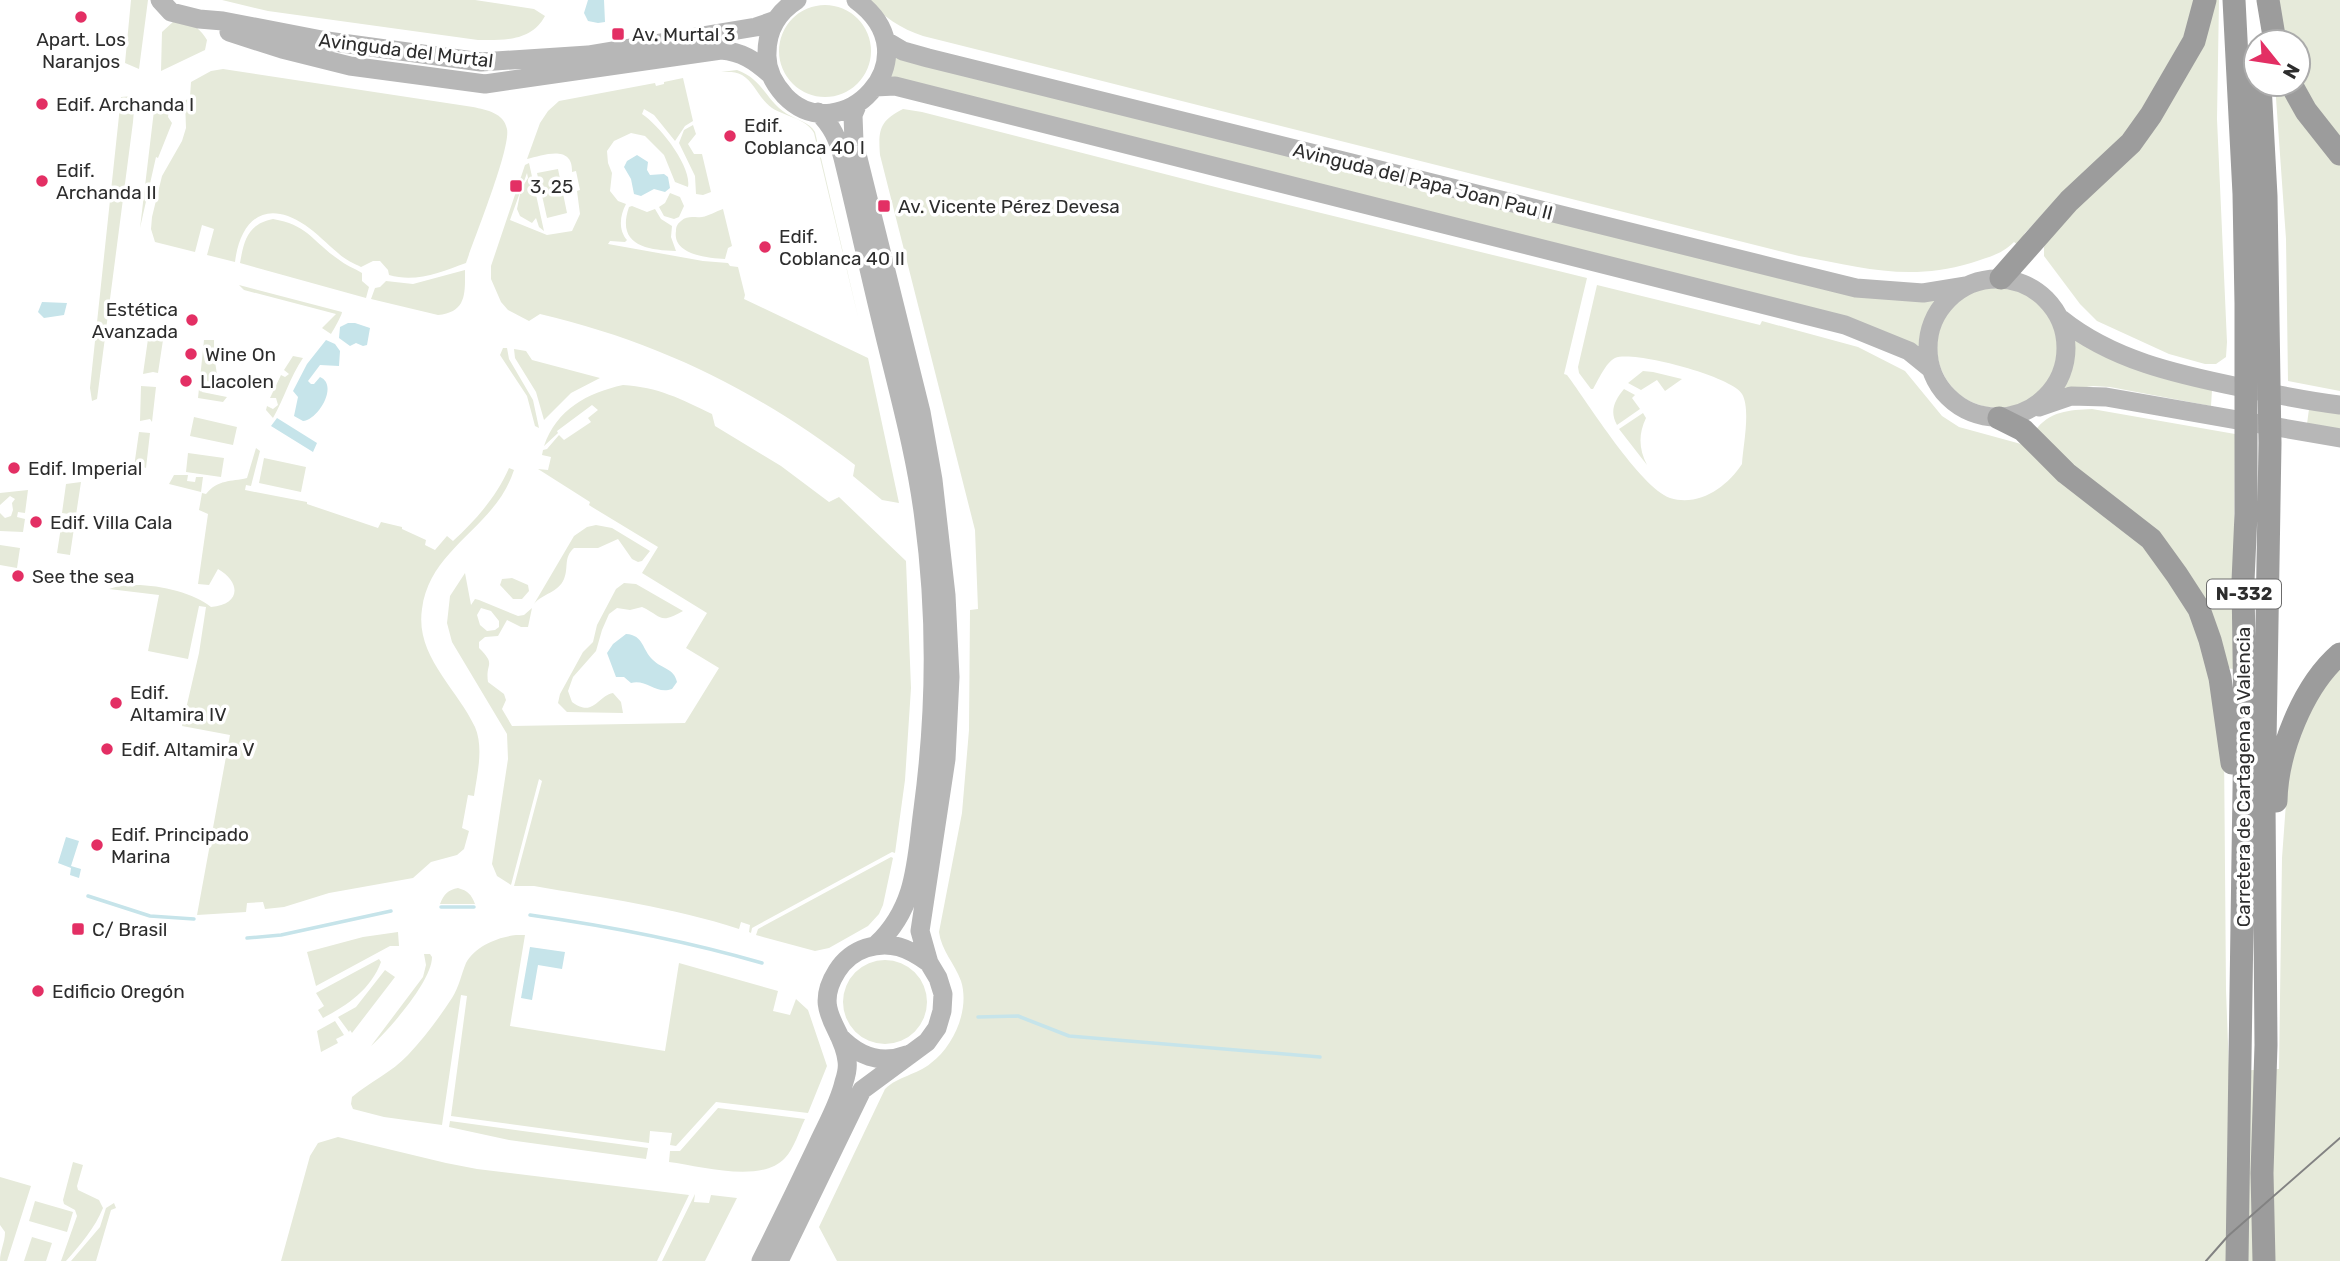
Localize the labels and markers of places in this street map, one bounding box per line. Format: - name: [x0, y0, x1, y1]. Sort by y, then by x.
- marker: Apart. Los Naranjos: [73, 9, 89, 25]
- place label: Av. Murtal 3: [632, 23, 735, 46]
- marker: Av. Murtal 3: [610, 26, 626, 42]
- place label: Apart. Los Naranjos: [36, 28, 126, 73]
- place label: Edif. Archanda I: [56, 93, 194, 116]
- marker: Edif. Archanda I: [34, 96, 50, 112]
- place label: Edif. Coblanca 40 I: [744, 114, 865, 159]
- marker: Edif. Coblanca 40 I: [722, 128, 738, 144]
- place label: Edif. Archanda II: [56, 159, 157, 204]
- marker: Edif. Archanda II: [34, 173, 50, 189]
- place label: 3, 25: [530, 175, 573, 198]
- marker: 3, 25: [508, 178, 524, 194]
- place label: Av. Vicente Pérez Devesa: [898, 195, 1120, 218]
- marker: Av. Vicente Pérez Devesa: [876, 198, 892, 214]
- place label: Edif. Coblanca 40 II: [779, 225, 905, 270]
- marker: Edif. Coblanca 40 II: [757, 239, 773, 255]
- place label: Estética Avanzada: [92, 298, 178, 343]
- marker: Estética Avanzada: [184, 312, 200, 328]
- place label: Wine On: [205, 343, 276, 366]
- marker: Wine On: [183, 346, 199, 362]
- place label: Llacolen: [200, 370, 274, 393]
- marker: Llacolen: [178, 373, 194, 389]
- place label: Edif. Imperial: [28, 457, 142, 480]
- marker: Edif. Imperial: [6, 460, 22, 476]
- place label: Edif. Villa Cala: [50, 511, 172, 534]
- marker: Edif. Villa Cala: [28, 514, 44, 530]
- place label: See the sea: [32, 565, 134, 588]
- marker: See the sea: [10, 568, 26, 584]
- place label: Edif. Altamira IV: [130, 681, 227, 726]
- marker: Edif. Altamira IV: [108, 695, 124, 711]
- place label: Edif. Altamira V: [121, 738, 255, 761]
- marker: Edif. Altamira V: [99, 741, 115, 757]
- place label: Edif. Principado Marina: [111, 823, 249, 868]
- marker: Edif. Principado Marina: [89, 837, 105, 853]
- place label: C/ Brasil: [92, 918, 167, 941]
- marker: C/ Brasil: [70, 921, 86, 937]
- place label: Edificio Oregón: [52, 980, 185, 1003]
- marker: Edificio Oregón: [30, 983, 46, 999]

